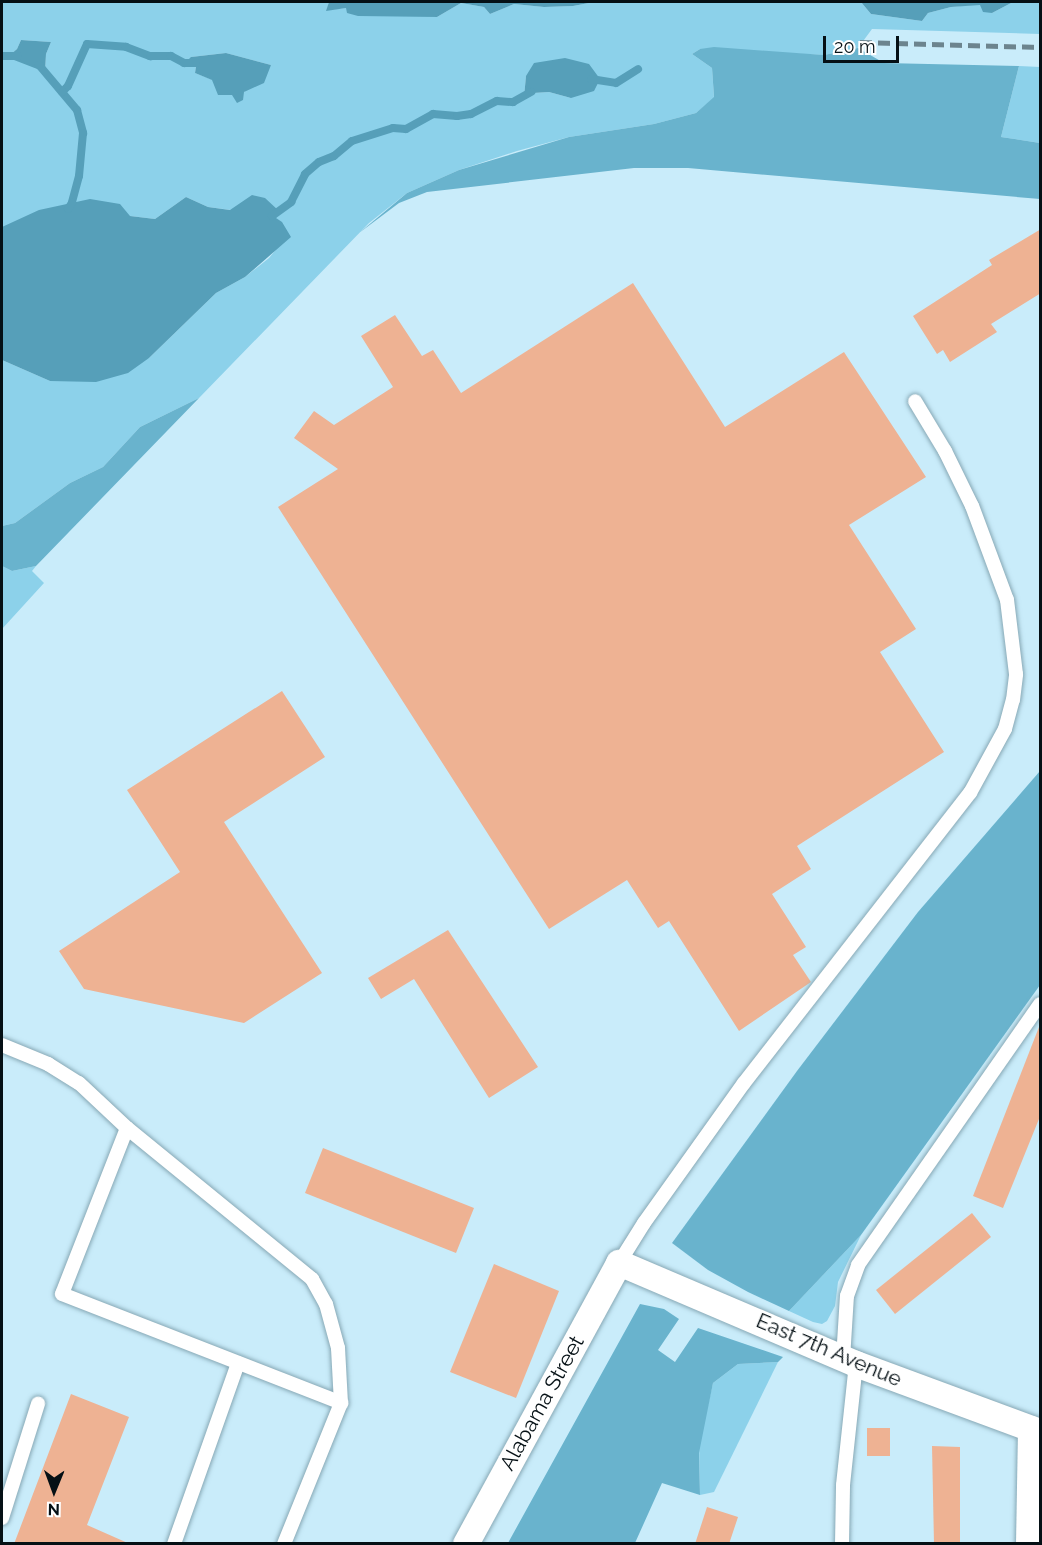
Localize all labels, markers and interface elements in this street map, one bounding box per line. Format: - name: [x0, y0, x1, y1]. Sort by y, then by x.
- scale bar: [826, 24, 902, 62]
- text: 20 m: [834, 36, 876, 57]
- street label: East 7th Avenue: [752, 1308, 906, 1392]
- street label: Alabama Street: [495, 1331, 589, 1475]
- north arrow: [24, 1461, 84, 1521]
- text: N: [47, 1500, 60, 1519]

